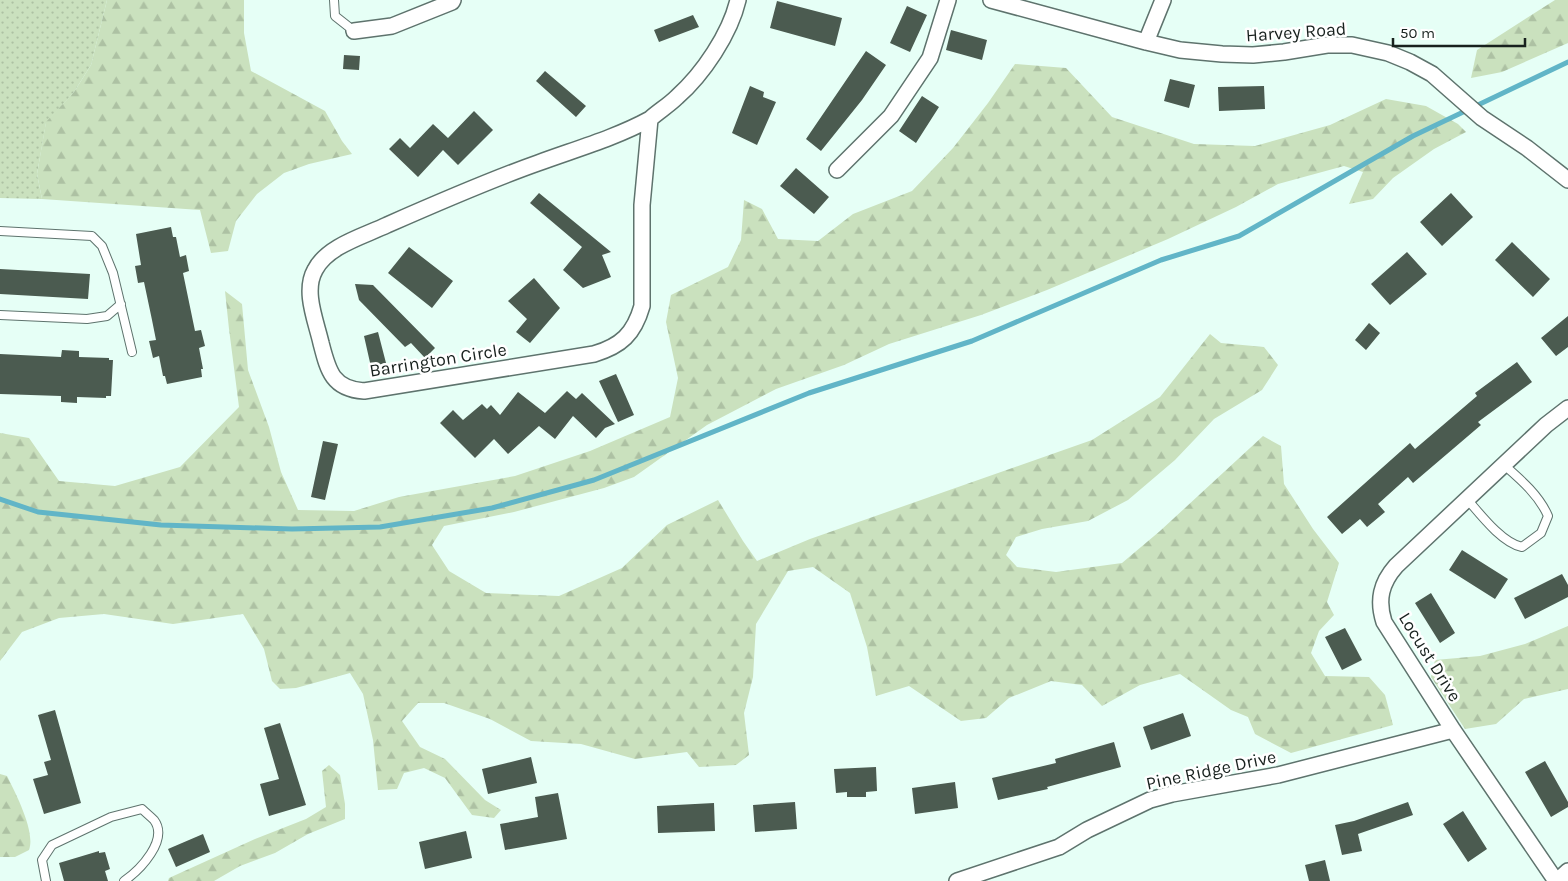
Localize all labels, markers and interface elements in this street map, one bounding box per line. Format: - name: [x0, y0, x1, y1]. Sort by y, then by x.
- scale bar: [1393, 15, 1526, 47]
- street label: Harvey Road: [1245, 18, 1347, 46]
- text: 50 m: [1400, 24, 1435, 42]
- street label: Barrington Circle: [368, 338, 508, 382]
- street label: Locust Drive: [1394, 608, 1466, 706]
- street label: Pine Ridge Drive: [1144, 745, 1278, 795]

